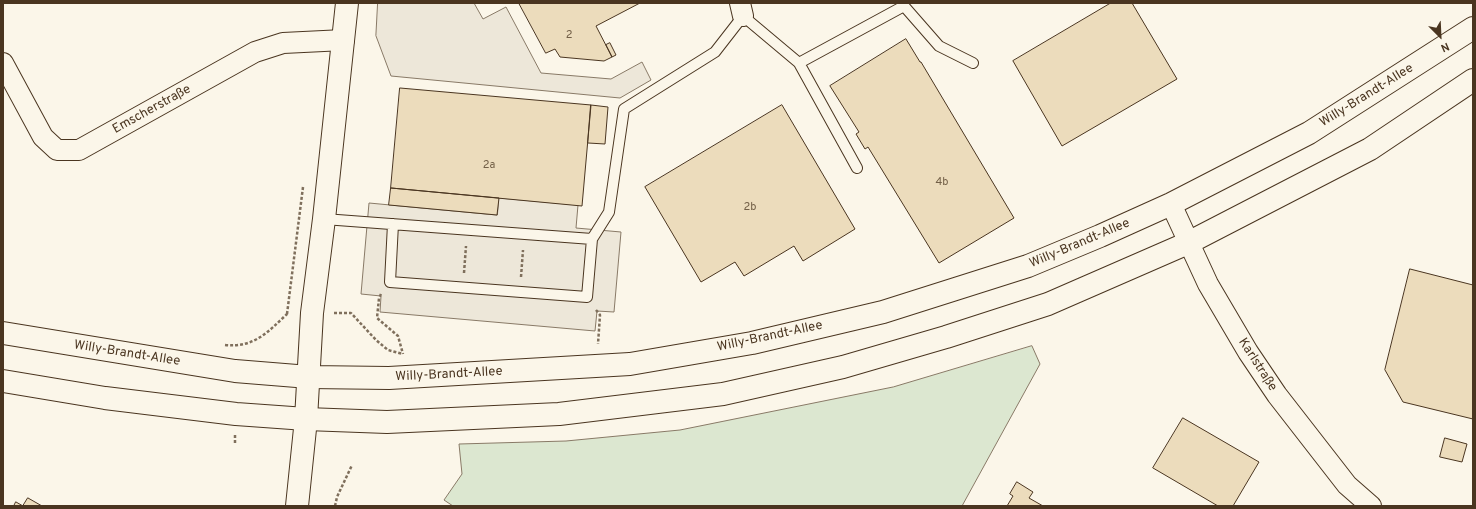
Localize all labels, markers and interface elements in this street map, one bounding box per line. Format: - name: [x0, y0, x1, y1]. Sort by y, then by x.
- north arrow: [1420, 16, 1460, 56]
- house number: 2: [566, 29, 572, 43]
- text: N: [1438, 39, 1451, 55]
- street label: Willy-Brandt-Allee: [1317, 61, 1417, 131]
- street label: Emscherstraße: [110, 82, 194, 138]
- house number: 2a: [483, 159, 495, 173]
- house number: 4b: [935, 176, 949, 190]
- house number: 2b: [744, 201, 756, 215]
- street label: Willy-Brandt-Allee: [1028, 216, 1132, 272]
- street label: Willy-Brandt-Allee: [716, 318, 824, 356]
- street label: Karlstraße: [1234, 336, 1280, 394]
- street label: Willy-Brandt-Allee: [73, 338, 181, 370]
- street label: Willy-Brandt-Allee: [395, 364, 503, 386]

